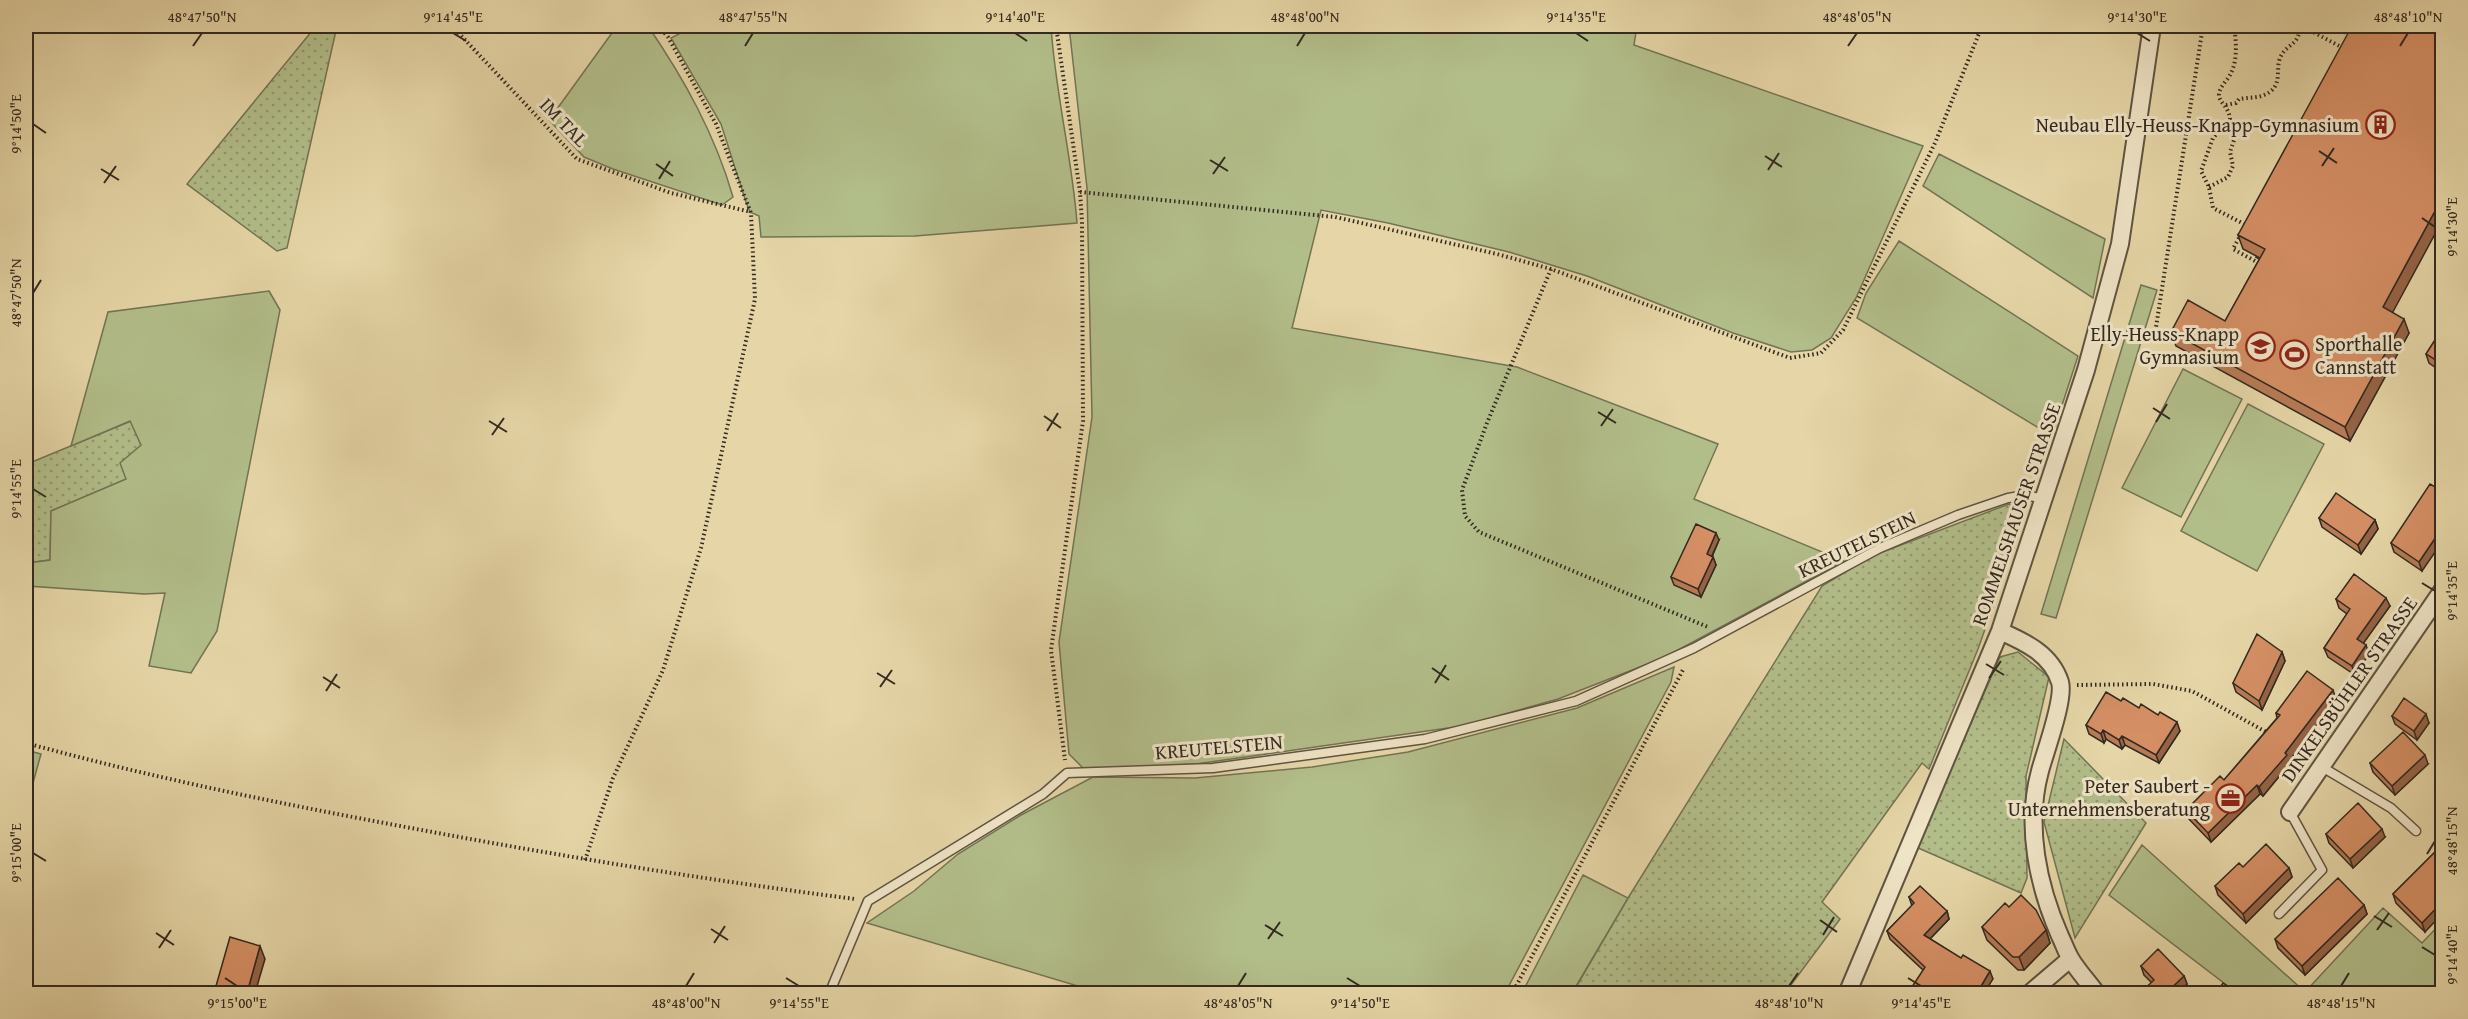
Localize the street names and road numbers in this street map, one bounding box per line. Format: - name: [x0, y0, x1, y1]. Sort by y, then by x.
- street label: IM TAL: [533, 90, 595, 153]
- street label: ROMMELSHAUSER STRASSE: [1964, 399, 2067, 629]
- street label: KREUTELSTEIN: [1793, 502, 1921, 585]
- street label: DINKELSBÜHLER STRASSE: [2273, 590, 2424, 787]
- street label: KREUTELSTEIN: [1154, 726, 1284, 767]

